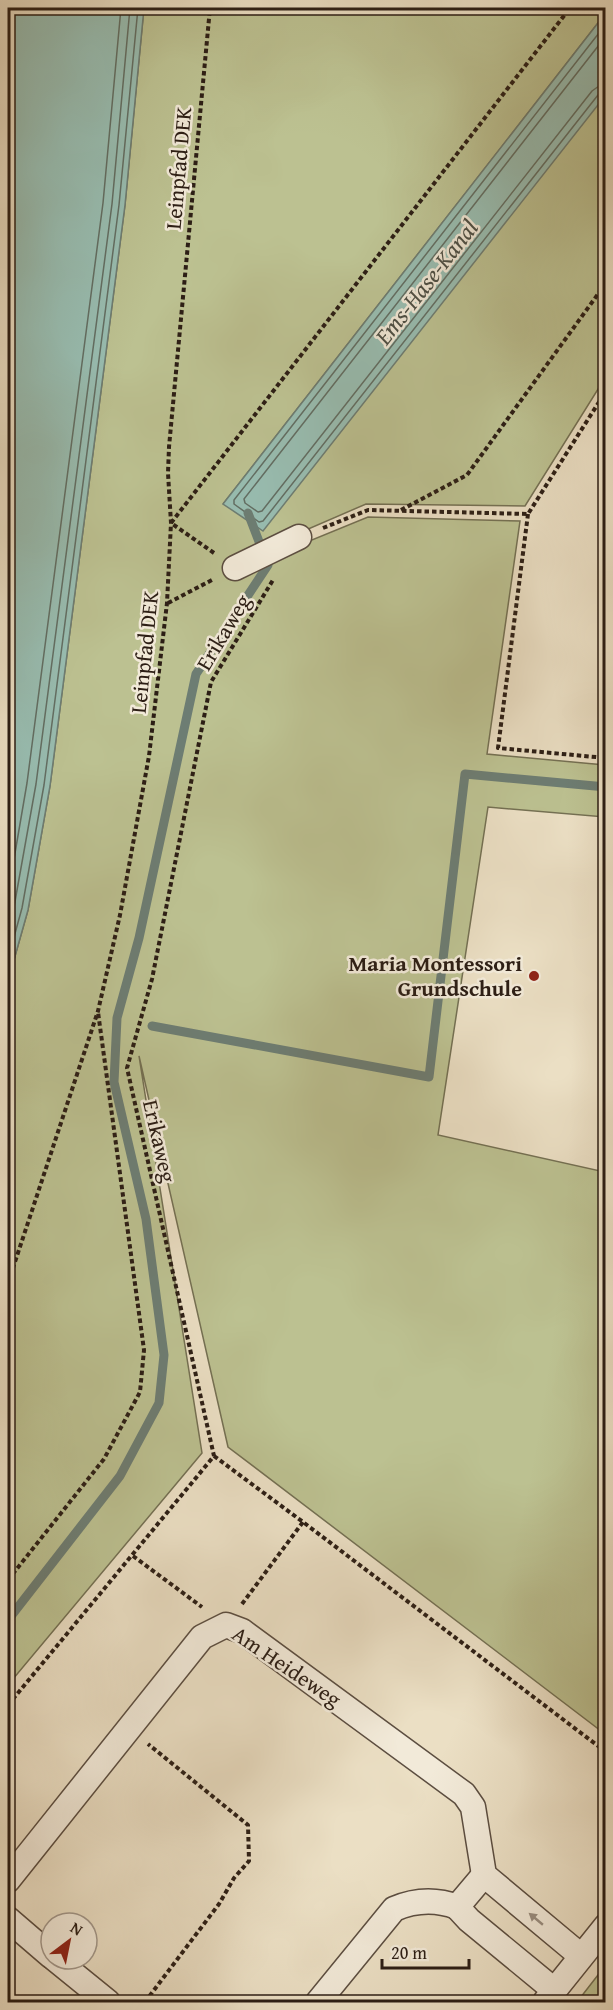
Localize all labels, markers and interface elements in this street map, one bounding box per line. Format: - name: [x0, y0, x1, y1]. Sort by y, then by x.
- street label: Leinpfad DEK: [157, 105, 199, 231]
- water label: Ems-Hase-Kanal: [365, 212, 486, 353]
- street label: Erikaweg: [188, 588, 258, 676]
- street label: Leinpfad DEK: [122, 589, 166, 715]
- place label: Maria Montessori Grundschule: [348, 947, 522, 1004]
- marker: Maria Montessori Grundschule: [527, 969, 541, 983]
- street label: Erikaweg: [135, 1096, 185, 1186]
- street label: Am Heideweg: [226, 1618, 348, 1714]
- north arrow: [39, 1911, 99, 1971]
- one-way arrow: [528, 1912, 544, 1925]
- text: N: [66, 1915, 88, 1941]
- scale bar: [382, 1932, 469, 1970]
- text: 20 m: [391, 1939, 427, 1966]

